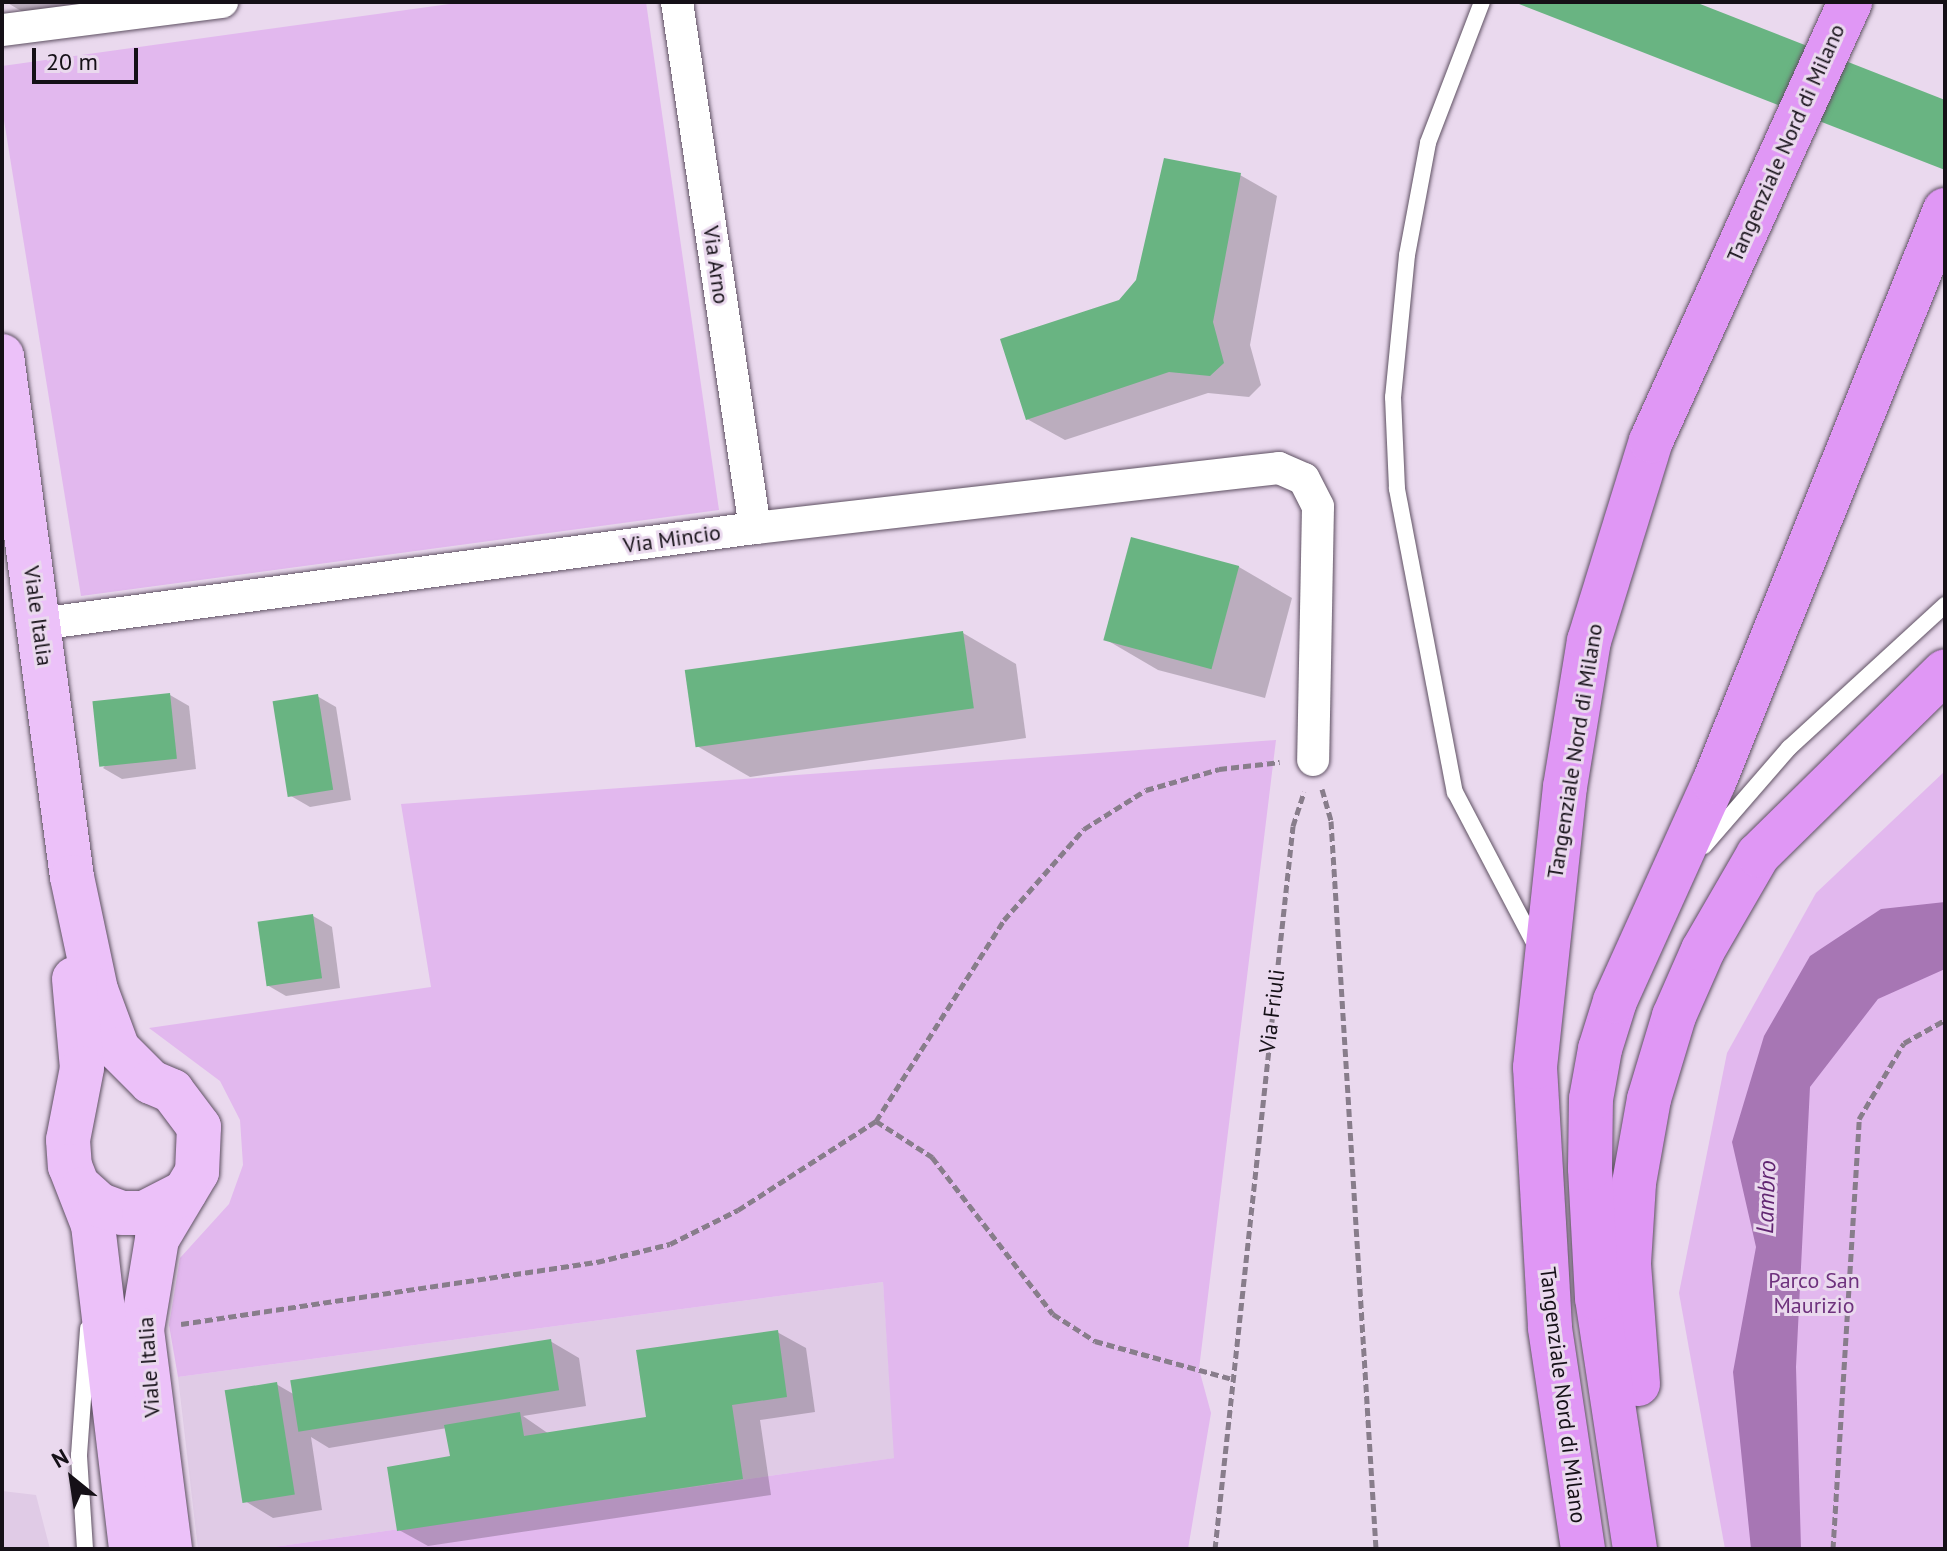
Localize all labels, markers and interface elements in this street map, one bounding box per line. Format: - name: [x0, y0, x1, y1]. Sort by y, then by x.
- street label: Tangenziale Nord di Milano: [1722, 20, 1850, 266]
- scale bar: [36, 32, 142, 82]
- text: 20 m: [46, 46, 98, 77]
- street label: Via Arno: [697, 224, 735, 306]
- street label: Via Mincio: [622, 519, 722, 559]
- street label: Viale Italia: [18, 564, 58, 668]
- street label: Tangenziale Nord di Milano: [1542, 622, 1608, 880]
- street label: Via Friuli: [1254, 968, 1290, 1054]
- water label: Lambro: [1750, 1160, 1782, 1234]
- street label: Tangenziale Nord di Milano: [1534, 1265, 1592, 1525]
- park label: Parco San Maurizio: [1768, 1267, 1860, 1318]
- street label: Viale Italia: [132, 1316, 166, 1418]
- north arrow: [32, 1439, 112, 1519]
- text: N: [47, 1442, 73, 1474]

